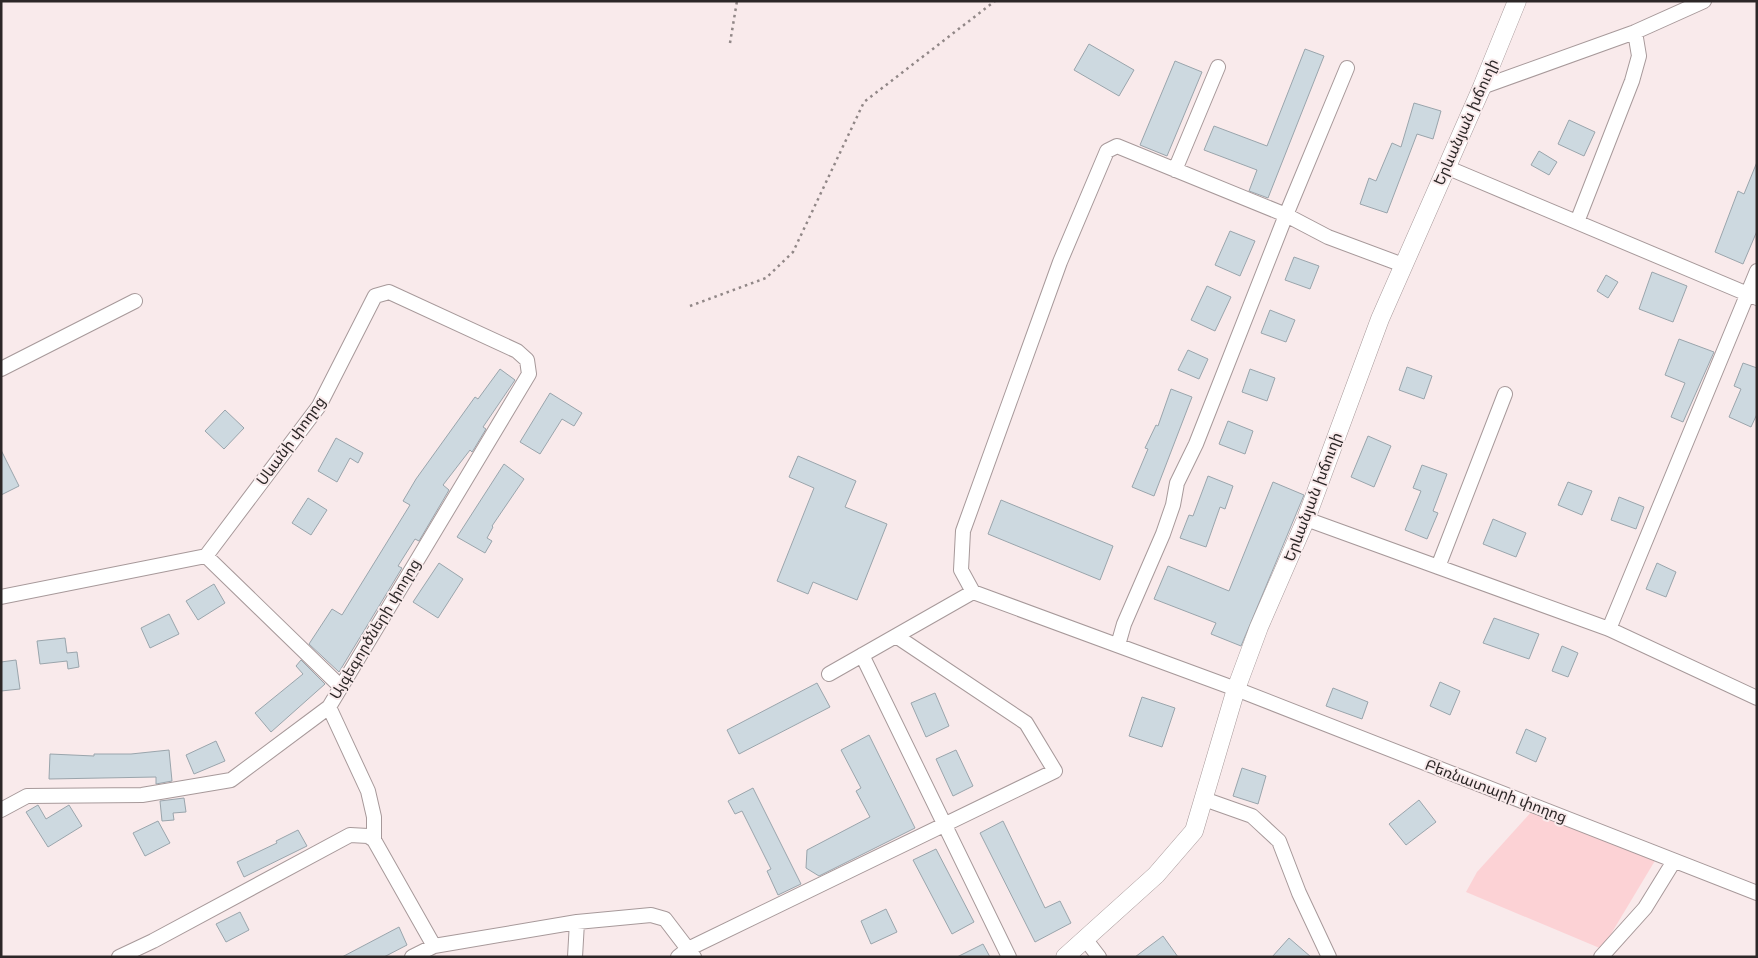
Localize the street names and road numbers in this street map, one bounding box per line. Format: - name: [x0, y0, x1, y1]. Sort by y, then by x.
- street label: Երևանյան խճուղի: [1429, 56, 1502, 188]
- street label: Սևանի փողոց: [252, 392, 329, 489]
- street label: Երևանյան խճուղի: [1279, 430, 1346, 564]
- street label: Այգեգործների փողոց: [325, 555, 424, 702]
- street label: Բեռնատարի փողոց: [1423, 755, 1570, 826]

